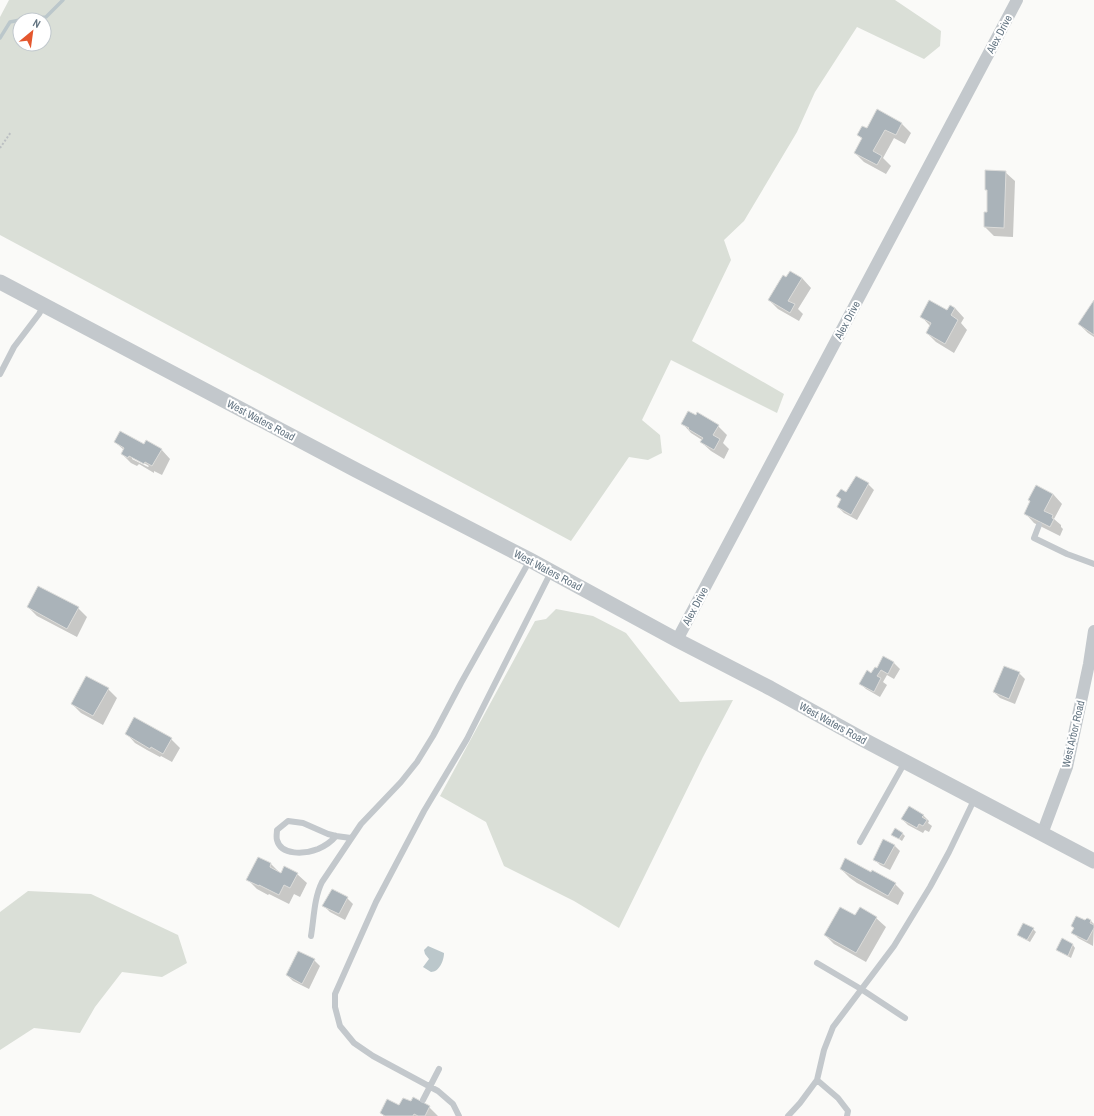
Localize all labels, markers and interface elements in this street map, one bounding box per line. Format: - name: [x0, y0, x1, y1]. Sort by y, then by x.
- north arrow: [12, 12, 52, 52]
- street label: Alex Drive: [983, 12, 1015, 57]
- text: N: [31, 16, 43, 31]
- street label: Alex Drive: [831, 298, 863, 343]
- street label: West Waters Road: [225, 396, 297, 444]
- street label: West Waters Road: [512, 546, 584, 594]
- street label: Alex Drive: [679, 584, 711, 629]
- street label: West Waters Road: [797, 699, 869, 747]
- street label: West Arbor Road: [1058, 699, 1088, 769]

